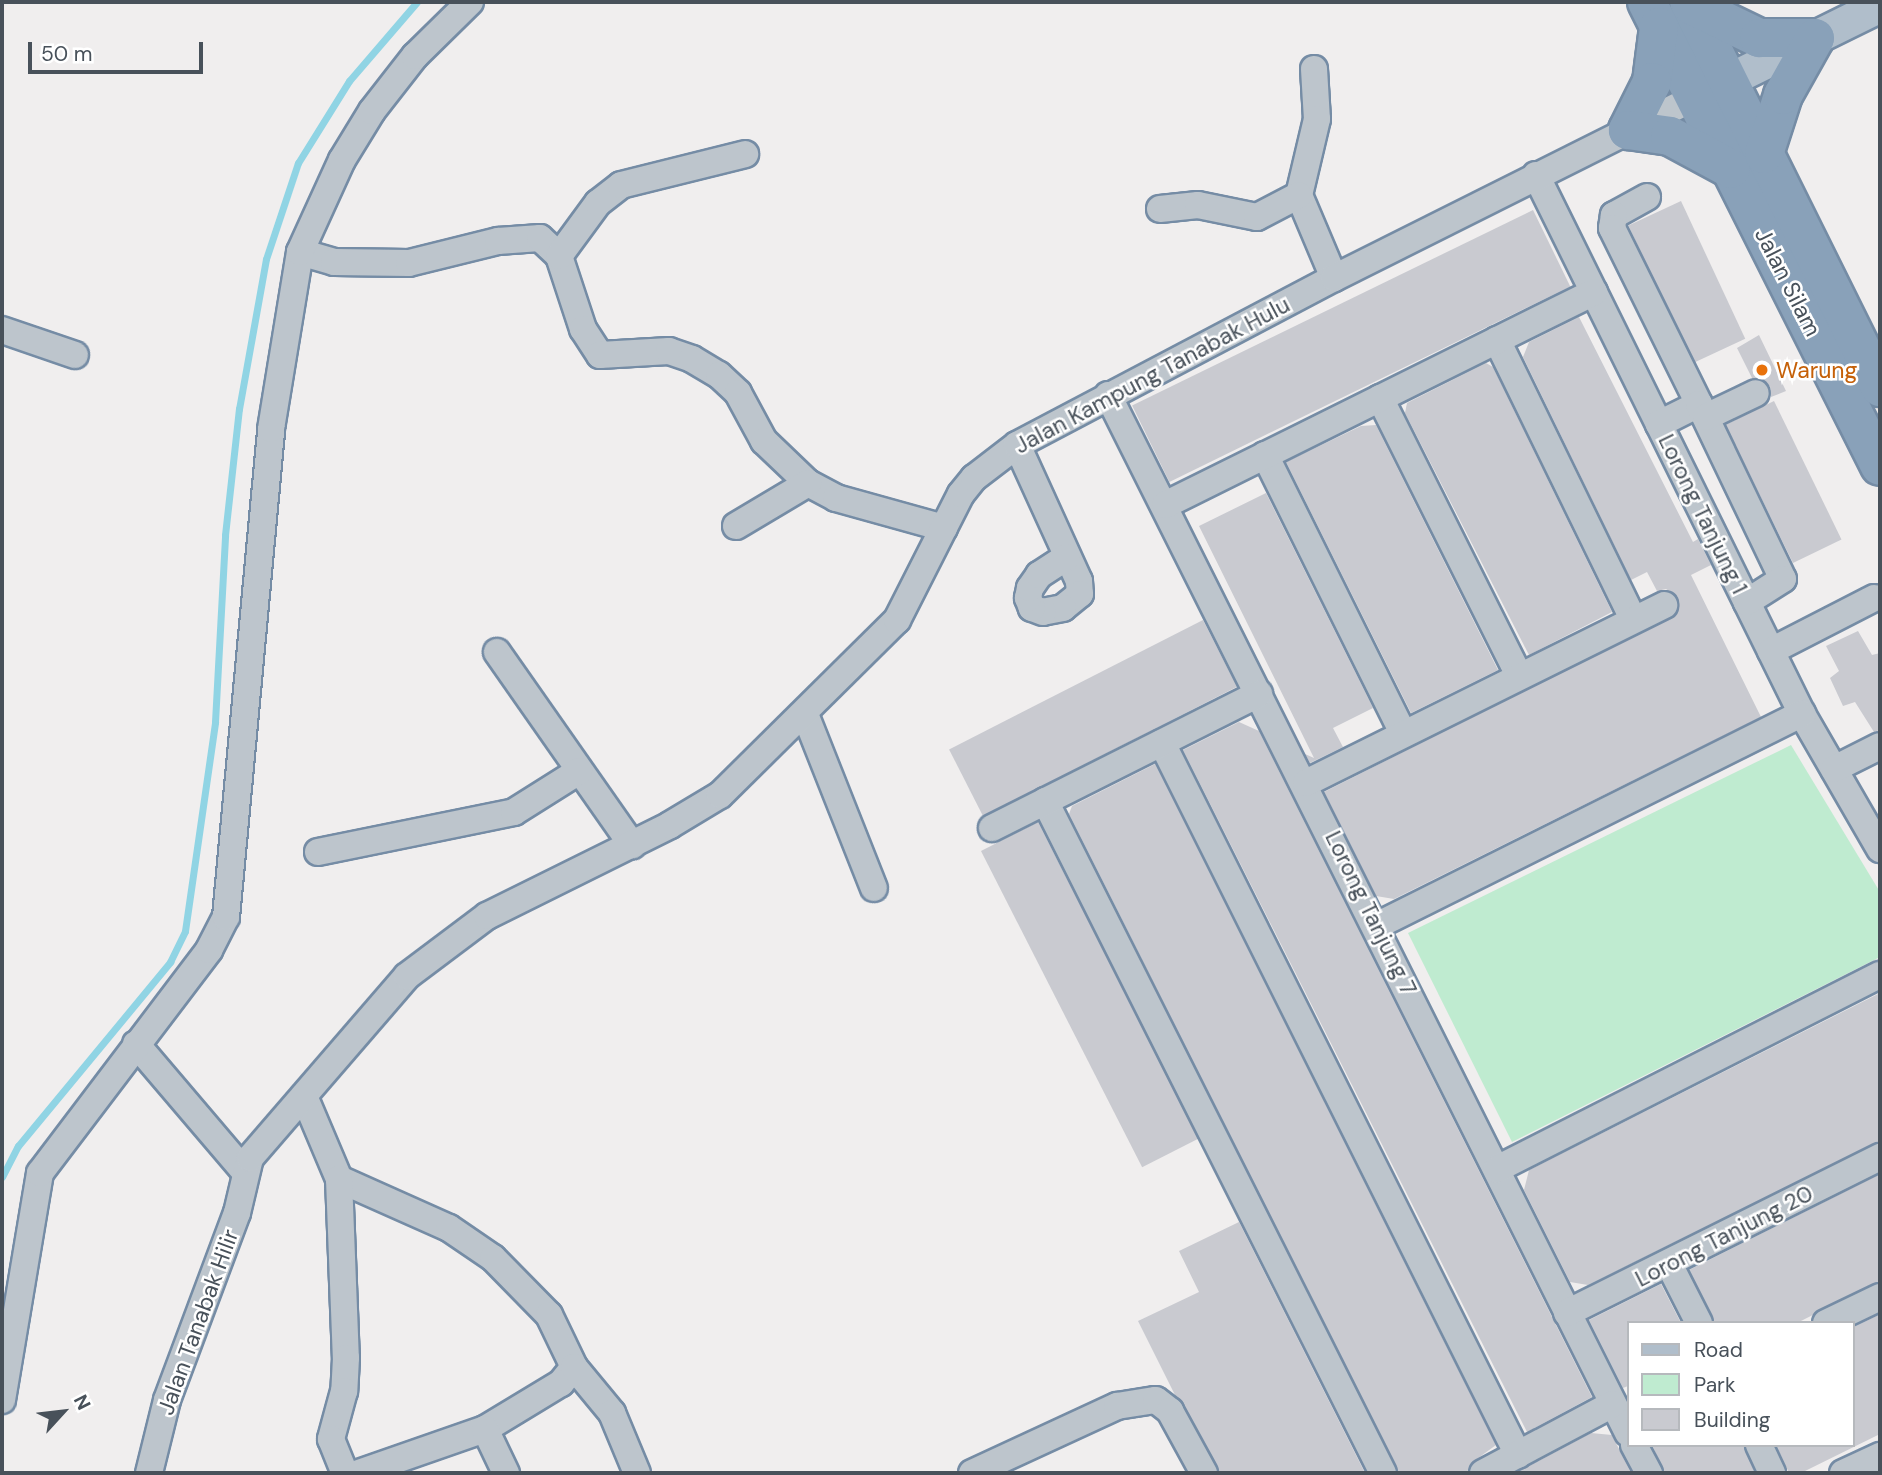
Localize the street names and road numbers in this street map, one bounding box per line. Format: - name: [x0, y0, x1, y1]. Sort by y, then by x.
- street label: Jalan Silam: [1749, 223, 1827, 341]
- street label: Jalan Kampung Tanabak Hulu: [1010, 291, 1294, 459]
- street label: Lorong Tanjung 1: [1652, 430, 1754, 598]
- street label: Lorong Tanjung 7: [1319, 826, 1423, 1000]
- street label: Lorong Tanjung 20: [1631, 1179, 1817, 1293]
- street label: Jalan Tanabak Hilir: [152, 1225, 244, 1419]

